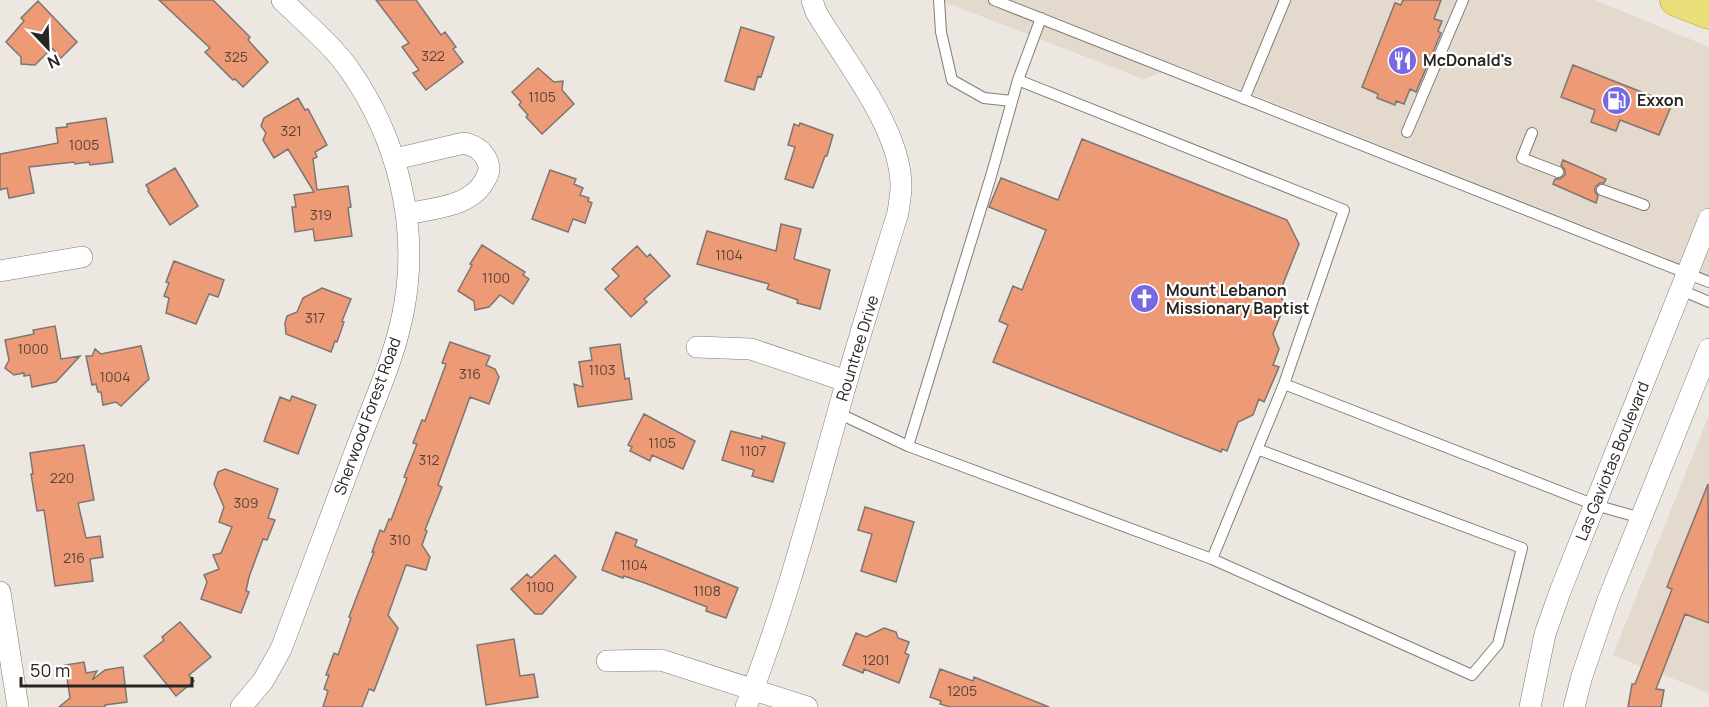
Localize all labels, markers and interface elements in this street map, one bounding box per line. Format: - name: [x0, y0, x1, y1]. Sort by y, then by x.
- north arrow: [18, 18, 78, 78]
- restaurant icon: McDonald's: [1386, 44, 1418, 76]
- house number: 322: [421, 46, 445, 65]
- house number: 325: [224, 47, 248, 66]
- text: N: [44, 49, 63, 74]
- place label: McDonald's: [1423, 49, 1512, 71]
- fuel station icon: Exxon: [1600, 84, 1632, 116]
- house number: 1105: [528, 87, 556, 106]
- place label: Exxon: [1637, 89, 1684, 111]
- house number: 321: [280, 121, 302, 140]
- house number: 1005: [69, 135, 99, 154]
- house number: 319: [310, 205, 332, 224]
- house number: 1104: [715, 245, 743, 264]
- house number: 1100: [482, 268, 510, 287]
- place label: Mount Lebanon Missionary Baptist: [1166, 279, 1310, 319]
- church icon: Mount Lebanon Missionary Baptist: [1129, 283, 1161, 315]
- street label: Rountree Drive: [830, 292, 884, 404]
- house number: 317: [305, 308, 325, 327]
- street label: Sherwood Forest Road: [328, 334, 406, 498]
- house number: 1000: [17, 339, 49, 358]
- house number: 1103: [588, 360, 616, 379]
- house number: 316: [459, 364, 481, 383]
- house number: 1004: [100, 367, 130, 386]
- street label: Las Gaviotas Boulevard: [1570, 378, 1654, 544]
- house number: 1105: [648, 433, 676, 452]
- house number: 1107: [740, 441, 766, 460]
- house number: 312: [418, 450, 440, 469]
- house number: 220: [50, 468, 74, 487]
- house number: 309: [234, 493, 258, 512]
- house number: 310: [389, 530, 411, 549]
- house number: 216: [63, 548, 85, 567]
- house number: 1104: [620, 555, 648, 574]
- house number: 1100: [526, 577, 554, 596]
- house number: 1108: [693, 581, 721, 600]
- scale bar: [21, 650, 192, 688]
- house number: 1201: [862, 650, 890, 669]
- text: 50 m: [30, 658, 70, 682]
- house number: 1205: [947, 681, 977, 700]

